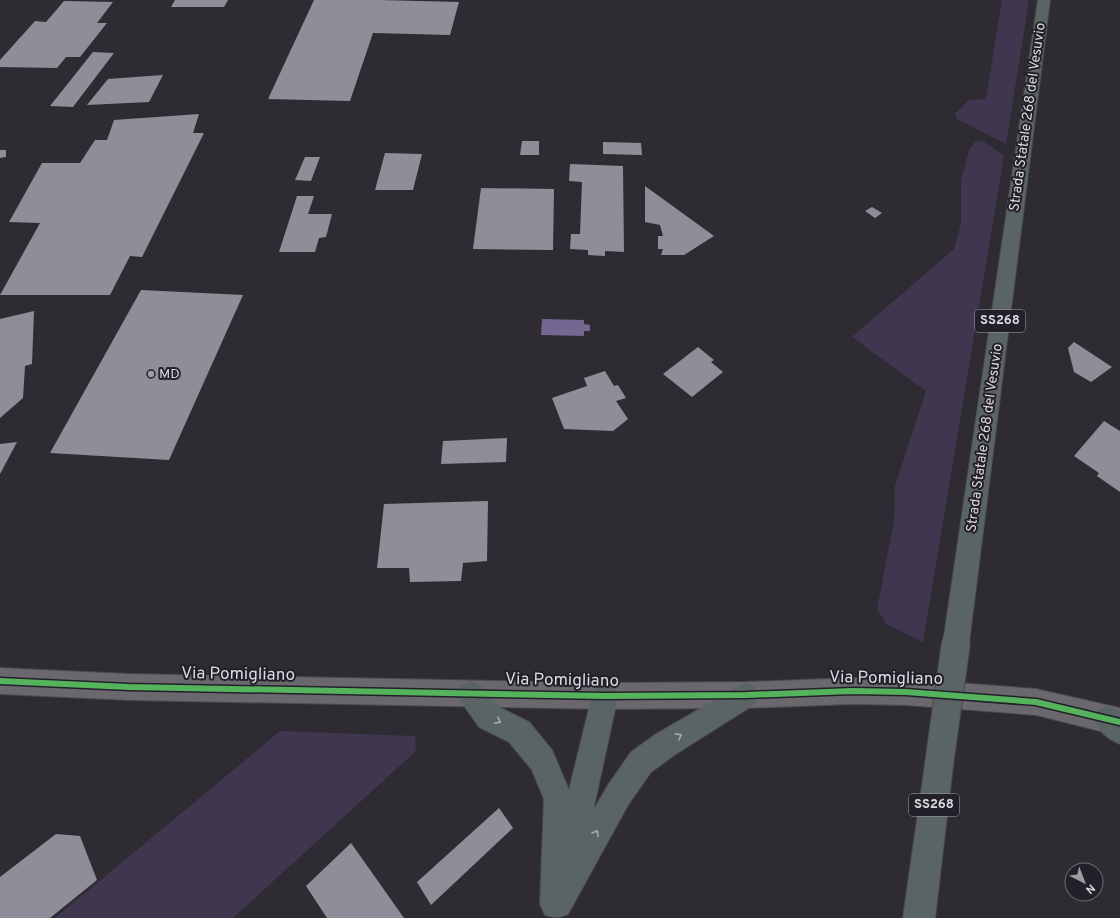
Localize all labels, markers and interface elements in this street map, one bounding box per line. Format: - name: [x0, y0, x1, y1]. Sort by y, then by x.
- street label: Strada Statale 268 del Vesuvio: [1006, 21, 1050, 213]
- road number: SS268: [975, 310, 1025, 332]
- street label: Strada Statale 268 del Vesuvio: [963, 342, 1007, 534]
- place label: MD: [159, 366, 180, 383]
- marker: MD: [146, 369, 156, 379]
- street label: Via Pomigliano: [181, 663, 295, 687]
- street label: Via Pomigliano: [829, 667, 943, 691]
- street label: Via Pomigliano: [505, 669, 619, 693]
- one-way arrow: [493, 716, 501, 724]
- one-way arrow: [675, 734, 682, 741]
- road number: SS268: [909, 794, 959, 816]
- one-way arrow: [592, 830, 599, 837]
- north arrow: [1064, 862, 1104, 902]
- text: N: [1082, 881, 1098, 897]

